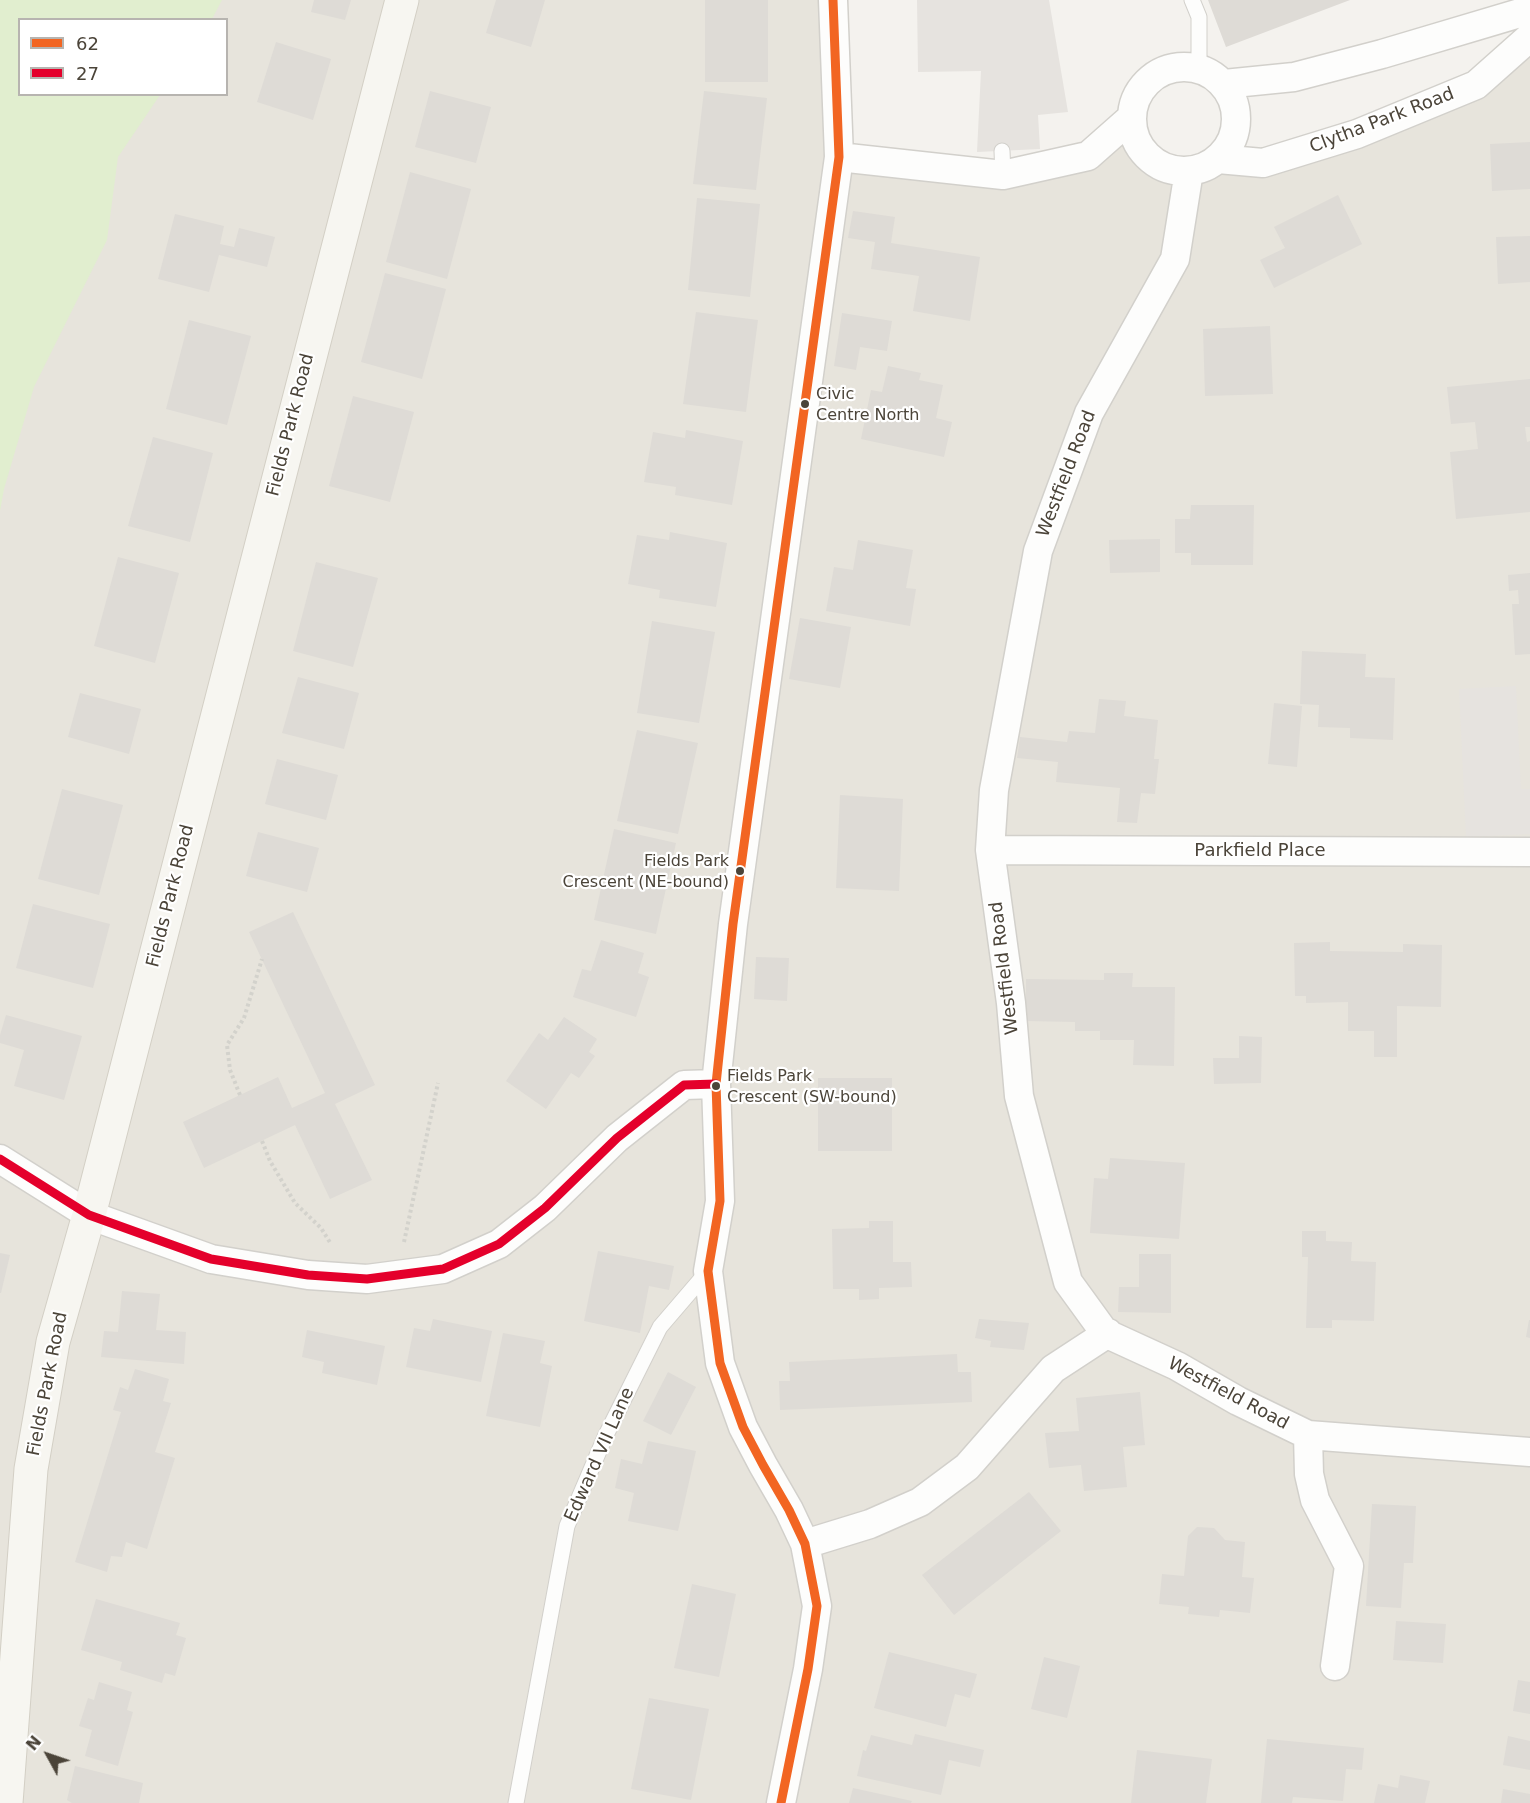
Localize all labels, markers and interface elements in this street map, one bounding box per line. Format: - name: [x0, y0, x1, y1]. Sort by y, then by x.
- legend: [18, 18, 228, 96]
- text: 62: [76, 33, 99, 54]
- text: 27: [76, 63, 99, 84]
- street label: Clytha Park Road: [1307, 83, 1457, 159]
- street label: Fields Park Road: [263, 351, 319, 499]
- place label: Civic Centre North: [816, 385, 919, 423]
- marker: Civic Centre North: [799, 398, 811, 410]
- street label: Westfield Road: [1033, 408, 1101, 540]
- street label: Fields Park Road: [143, 822, 199, 970]
- street label: Parkfield Place: [1194, 840, 1326, 862]
- place label: Fields Park Crescent (NE-bound): [563, 852, 729, 890]
- marker: Fields Park Crescent (NE-bound): [734, 865, 746, 877]
- street label: Westfield Road: [986, 900, 1024, 1036]
- place label: Fields Park Crescent (SW-bound): [727, 1067, 897, 1105]
- marker: Fields Park Crescent (SW-bound): [710, 1080, 722, 1092]
- street label: Fields Park Road: [23, 1310, 73, 1458]
- street label: Westfield Road: [1164, 1353, 1292, 1435]
- street label: Edward VII Lane: [561, 1384, 639, 1526]
- north arrow: [18, 1725, 78, 1785]
- text: N: [22, 1732, 45, 1754]

